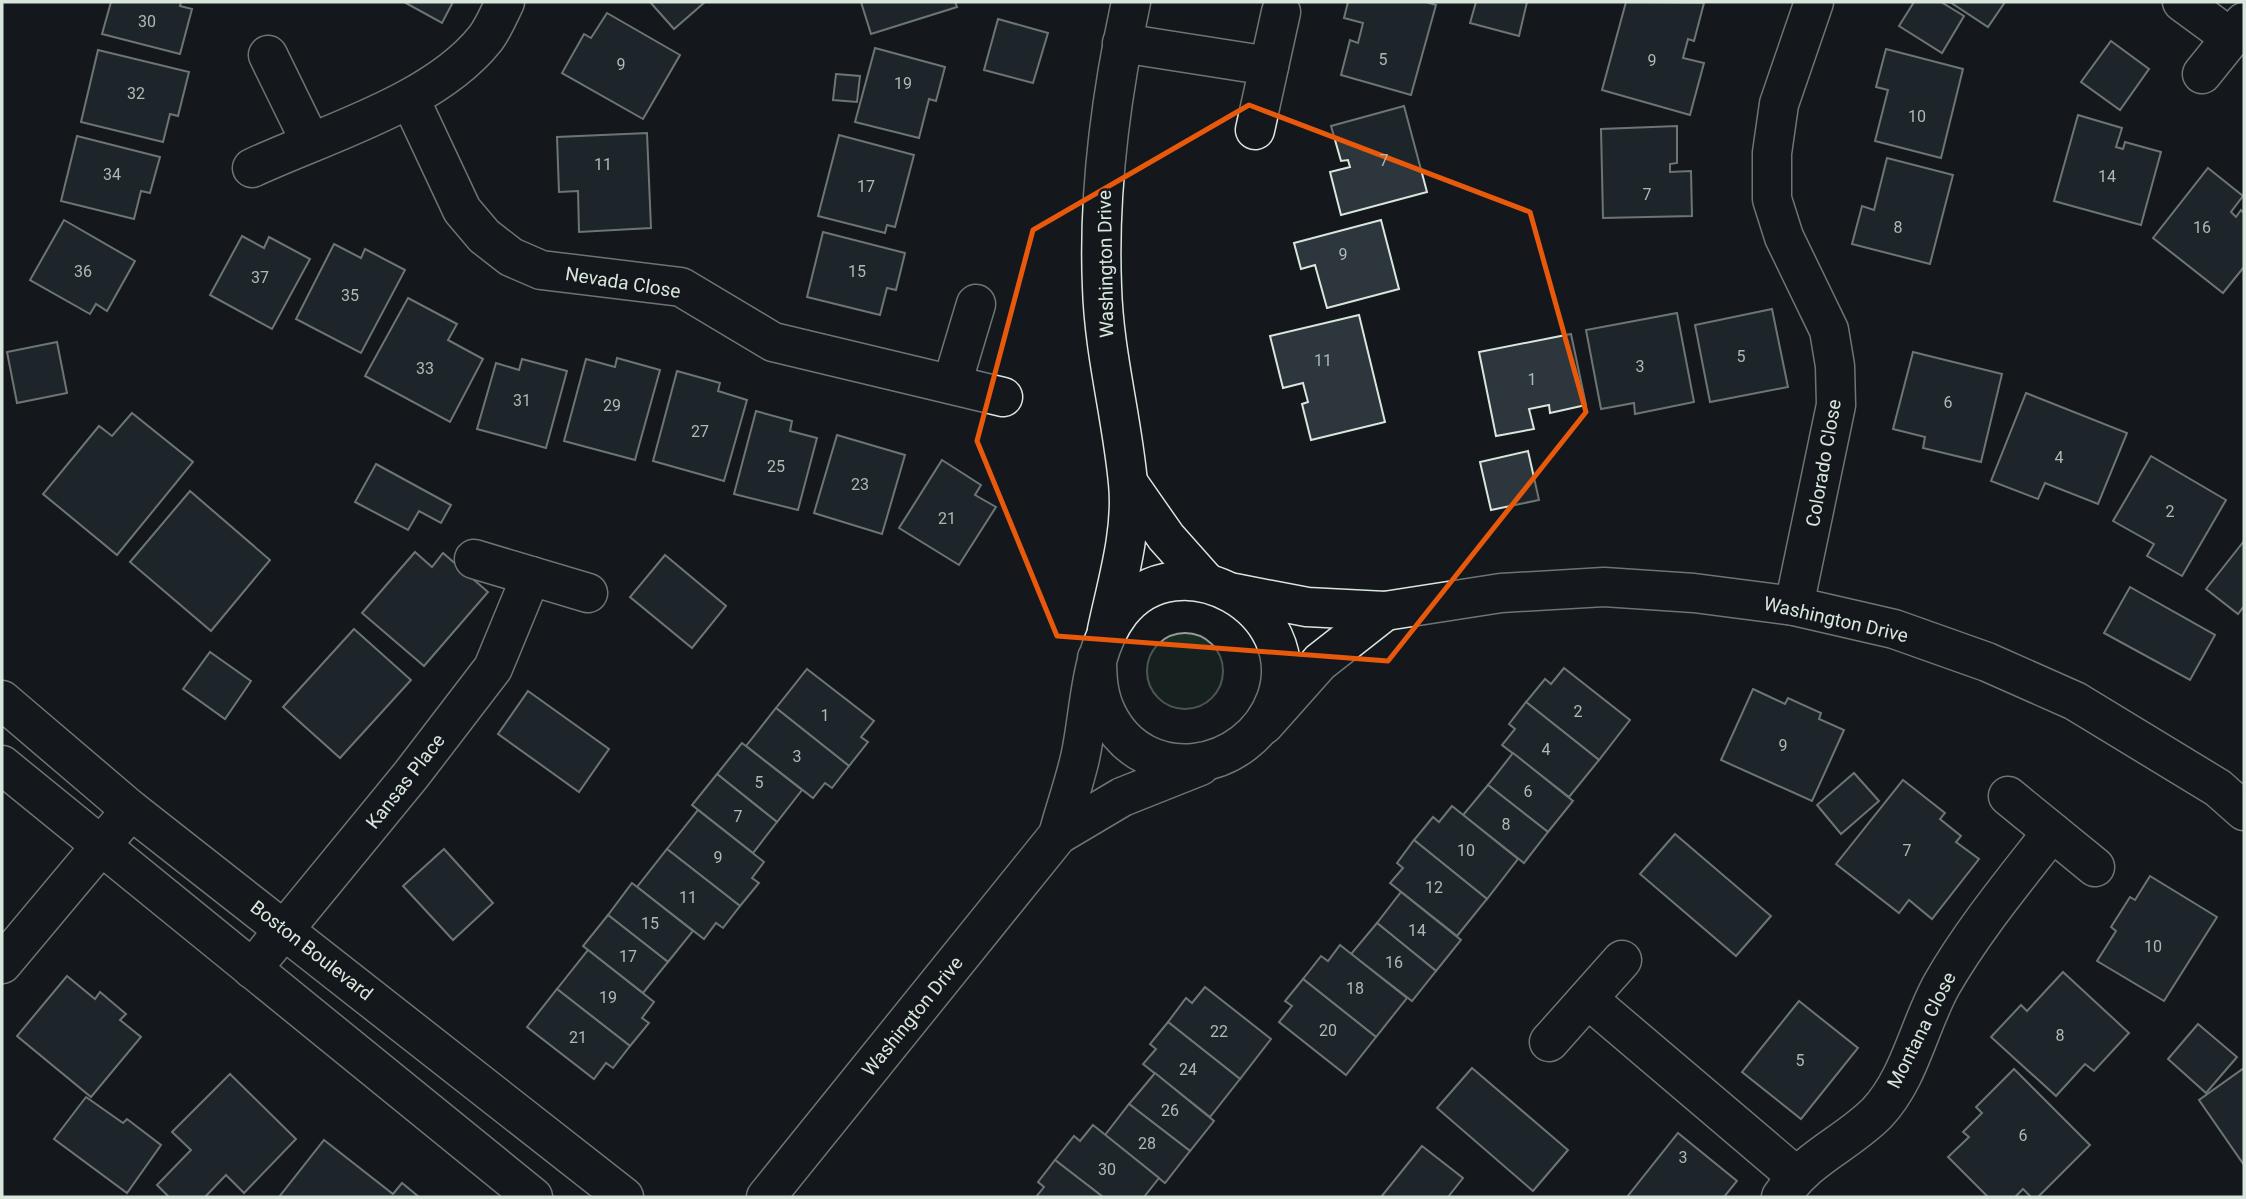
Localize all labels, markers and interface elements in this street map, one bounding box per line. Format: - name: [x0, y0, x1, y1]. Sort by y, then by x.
- house number: 30: [138, 12, 156, 31]
- house number: 5: [1379, 50, 1388, 69]
- house number: 9: [1648, 51, 1657, 70]
- house number: 9: [617, 55, 626, 74]
- house number: 19: [894, 74, 912, 93]
- house number: 32: [127, 84, 145, 103]
- house number: 10: [1908, 107, 1926, 126]
- house number: 7: [1380, 151, 1389, 170]
- house number: 11: [594, 155, 612, 174]
- house number: 34: [103, 165, 121, 184]
- house number: 14: [2098, 167, 2116, 186]
- house number: 17: [857, 177, 875, 196]
- house number: 7: [1643, 185, 1652, 204]
- street label: Washington Drive: [1093, 190, 1118, 338]
- house number: 8: [1894, 218, 1903, 237]
- house number: 16: [2193, 218, 2211, 237]
- house number: 9: [1339, 245, 1348, 264]
- house number: 36: [74, 262, 92, 281]
- street label: Nevada Close: [564, 262, 682, 303]
- house number: 15: [848, 262, 866, 281]
- house number: 37: [251, 268, 269, 287]
- house number: 35: [341, 286, 359, 305]
- house number: 5: [1737, 347, 1746, 366]
- house number: 11: [1314, 351, 1332, 370]
- house number: 3: [1636, 357, 1645, 376]
- house number: 33: [416, 359, 434, 378]
- house number: 1: [1528, 370, 1537, 389]
- house number: 31: [513, 391, 531, 410]
- house number: 6: [1944, 393, 1953, 412]
- house number: 29: [603, 396, 621, 415]
- street label: Colorado Close: [1801, 398, 1846, 529]
- house number: 27: [691, 422, 709, 441]
- house number: 4: [2055, 448, 2064, 467]
- house number: 25: [767, 457, 785, 476]
- house number: 23: [851, 475, 869, 494]
- house number: 2: [2166, 502, 2175, 521]
- house number: 21: [938, 509, 956, 528]
- street label: Washington Drive: [1761, 592, 1910, 647]
- house number: 2: [1574, 702, 1583, 721]
- house number: 1: [821, 706, 830, 725]
- street label: Kansas Place: [361, 729, 450, 833]
- house number: 9: [1779, 736, 1788, 755]
- house number: 4: [1542, 740, 1551, 759]
- house number: 3: [793, 747, 802, 766]
- house number: 5: [755, 773, 764, 792]
- house number: 6: [1524, 782, 1533, 801]
- house number: 7: [734, 807, 743, 826]
- house number: 8: [1502, 815, 1511, 834]
- house number: 10: [1457, 841, 1475, 860]
- house number: 7: [1903, 841, 1912, 860]
- house number: 9: [714, 848, 723, 867]
- house number: 12: [1425, 878, 1443, 897]
- house number: 11: [679, 888, 697, 907]
- street label: Boston Boulevard: [246, 896, 377, 1005]
- house number: 15: [641, 914, 659, 933]
- house number: 14: [1408, 921, 1426, 940]
- house number: 10: [2144, 937, 2162, 956]
- house number: 17: [619, 947, 637, 966]
- street label: Washington Drive: [857, 952, 968, 1081]
- house number: 16: [1385, 953, 1403, 972]
- street label: Montana Close: [1882, 968, 1961, 1092]
- house number: 18: [1346, 979, 1364, 998]
- house number: 19: [599, 988, 617, 1007]
- house number: 20: [1319, 1021, 1337, 1040]
- house number: 22: [1210, 1022, 1228, 1041]
- house number: 8: [2056, 1026, 2065, 1045]
- house number: 21: [569, 1028, 587, 1047]
- house number: 5: [1796, 1051, 1805, 1070]
- house number: 24: [1179, 1060, 1197, 1079]
- house number: 26: [1161, 1101, 1179, 1120]
- house number: 6: [2019, 1126, 2028, 1145]
- house number: 28: [1138, 1134, 1156, 1153]
- house number: 3: [1679, 1148, 1688, 1167]
- house number: 30: [1098, 1160, 1116, 1179]

